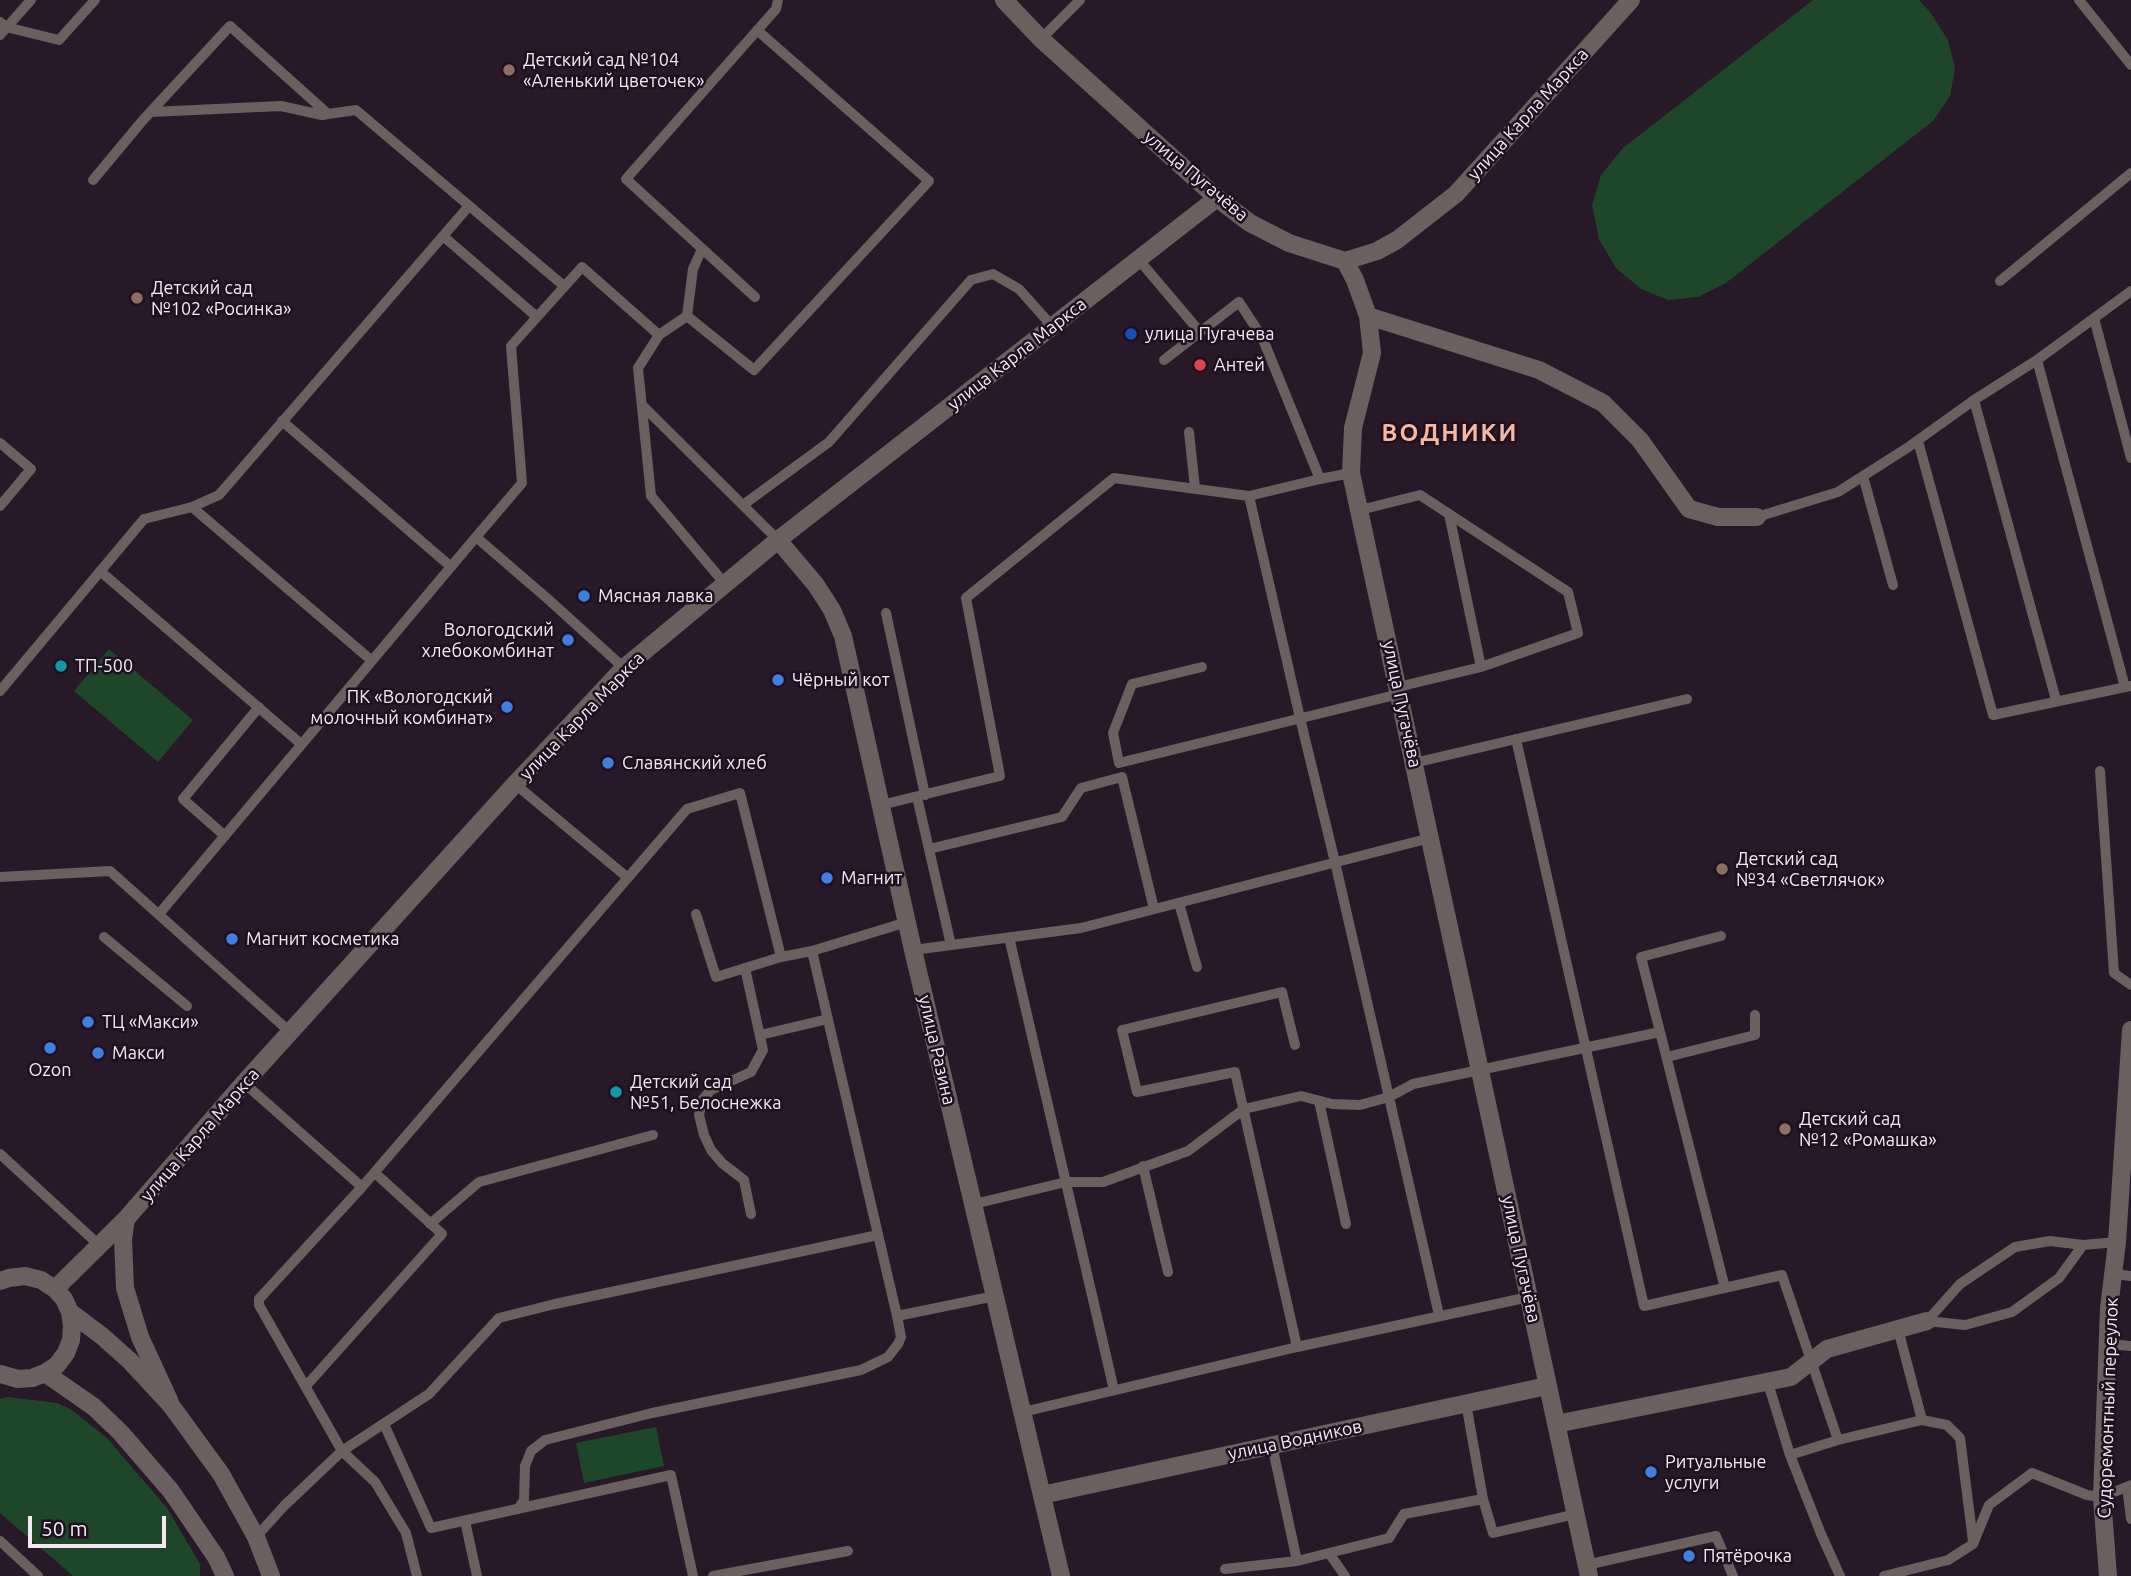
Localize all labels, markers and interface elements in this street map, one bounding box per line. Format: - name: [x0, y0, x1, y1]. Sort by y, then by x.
- street label: улица Карла Маркса: [1463, 44, 1593, 184]
- place label: Детский сад №104 «Аленький цветочек»: [523, 49, 705, 92]
- marker: Детский сад №104 «Аленький цветочек»: [501, 62, 517, 78]
- street label: улица Пугачёва: [1139, 126, 1253, 226]
- place label: Детский сад №102 «Росинка»: [151, 277, 291, 320]
- marker: Детский сад №102 «Росинка»: [129, 290, 145, 306]
- street label: улица Карла Маркса: [943, 293, 1091, 415]
- place label: улица Пугачева: [1145, 323, 1275, 345]
- marker: улица Пугачева: [1123, 326, 1139, 342]
- place label: Антей: [1214, 354, 1265, 376]
- marker: Антей: [1192, 357, 1208, 373]
- district label: ВОДНИКИ: [1382, 419, 1518, 447]
- place label: Мясная лавка: [598, 585, 713, 607]
- marker: Мясная лавка: [576, 588, 592, 604]
- place label: Вологодский хлебокомбинат: [422, 619, 554, 662]
- marker: Вологодский хлебокомбинат: [560, 632, 576, 648]
- street label: улица Пугачёва: [1378, 638, 1426, 770]
- street label: улица Карла Маркса: [515, 647, 649, 785]
- place label: ТП-500: [75, 655, 133, 677]
- marker: ТП-500: [53, 658, 69, 674]
- place label: Чёрный кот: [792, 669, 890, 691]
- marker: Чёрный кот: [770, 672, 786, 688]
- place label: ПК «Вологодский молочный комбинат»: [310, 686, 493, 728]
- marker: ПК «Вологодский молочный комбинат»: [499, 699, 515, 715]
- place label: Славянский хлеб: [622, 752, 767, 774]
- marker: Славянский хлеб: [600, 755, 616, 771]
- place label: Детский сад №34 «Светлячок»: [1736, 848, 1885, 890]
- marker: Детский сад №34 «Светлячок»: [1714, 861, 1730, 877]
- place label: Магнит: [841, 867, 902, 889]
- marker: Магнит: [819, 870, 835, 886]
- place label: Магнит косметика: [246, 928, 399, 950]
- marker: Магнит косметика: [224, 931, 240, 947]
- street label: улица Разина: [914, 993, 960, 1107]
- place label: ТЦ «Макси»: [102, 1011, 199, 1033]
- marker: ТЦ «Макси»: [80, 1014, 96, 1030]
- marker: Ozon: [42, 1040, 58, 1056]
- place label: Макси: [112, 1042, 165, 1064]
- marker: Макси: [90, 1045, 106, 1061]
- place label: Ozon: [29, 1059, 71, 1081]
- street label: улица Карла Маркса: [136, 1064, 264, 1206]
- place label: Детский сад №51, Белоснежка: [630, 1071, 781, 1114]
- marker: Детский сад №51, Белоснежка: [608, 1084, 624, 1100]
- place label: Детский сад №12 «Ромашка»: [1799, 1108, 1937, 1150]
- marker: Детский сад №12 «Ромашка»: [1777, 1121, 1793, 1137]
- street label: улица Пугачёва: [1497, 1193, 1545, 1325]
- street label: Судоремонтный переулок: [2093, 1297, 2123, 1519]
- street label: улица Водников: [1226, 1415, 1364, 1465]
- place label: Ритуальные услуги: [1665, 1451, 1766, 1494]
- marker: Ритуальные услуги: [1643, 1464, 1659, 1480]
- scale bar: [32, 1502, 170, 1546]
- text: 50 m: [41, 1516, 88, 1540]
- place label: Пятёрочка: [1703, 1545, 1792, 1567]
- marker: Пятёрочка: [1681, 1548, 1697, 1564]

